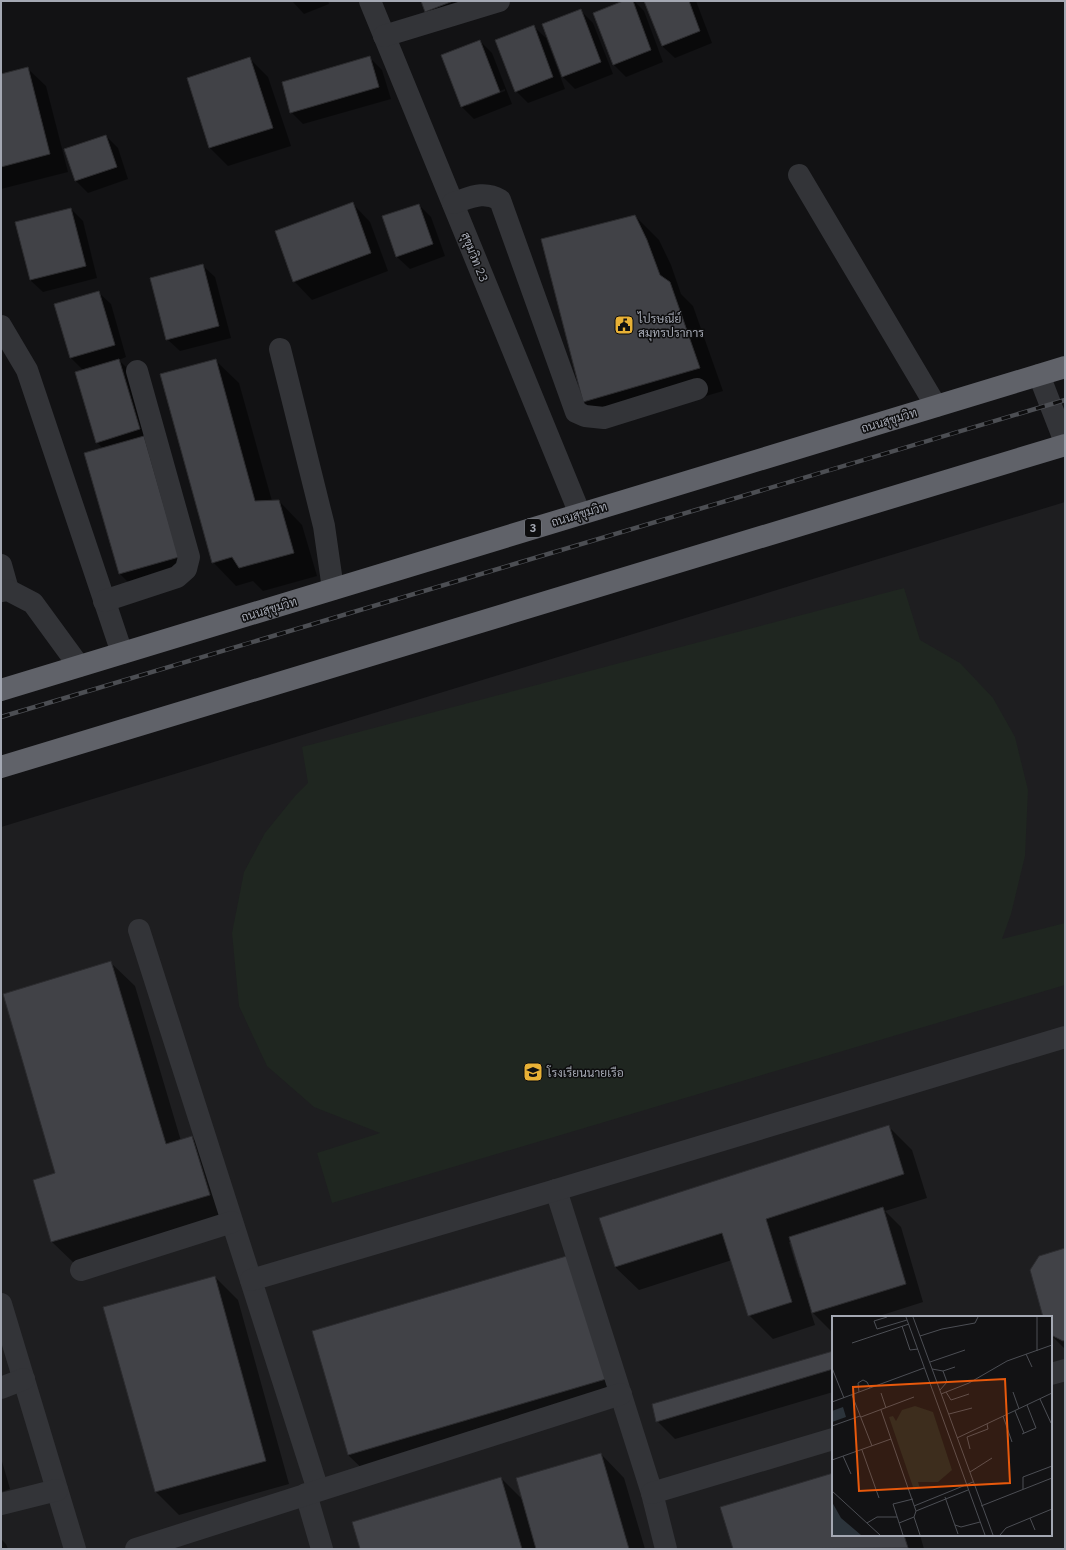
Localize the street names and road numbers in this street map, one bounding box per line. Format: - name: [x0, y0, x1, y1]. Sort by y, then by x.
- street label: สุขุมวิท 23: [456, 230, 492, 285]
- street label: ถนนสุขุมวิท: [859, 404, 919, 438]
- street label: ถนนสุขุมวิท: [549, 498, 609, 532]
- road number: 3: [525, 519, 541, 537]
- street label: ถนนสุขุมวิท: [239, 593, 299, 627]

